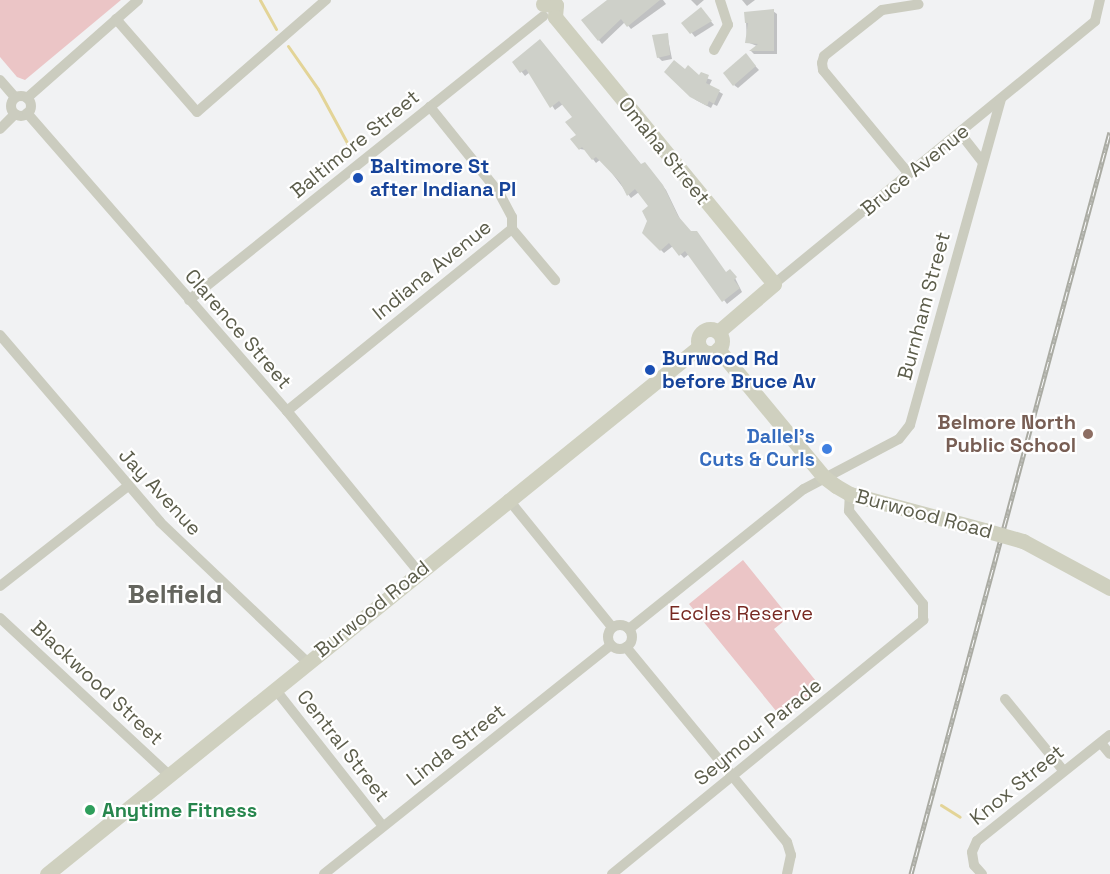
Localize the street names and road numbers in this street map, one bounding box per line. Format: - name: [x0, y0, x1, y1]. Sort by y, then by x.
- street label: Baltimore Street: [286, 85, 424, 203]
- street label: Omaha Street: [613, 92, 715, 210]
- street label: Bruce Avenue: [856, 119, 974, 221]
- street label: Indiana Avenue: [368, 215, 496, 325]
- street label: Burnham Street: [893, 229, 955, 383]
- street label: Clarence Street: [180, 264, 296, 394]
- street label: Jay Avenue: [113, 443, 207, 541]
- street label: Burwood Road: [853, 484, 995, 544]
- street label: Burwood Road: [310, 555, 434, 663]
- street label: Blackwood Street: [26, 616, 168, 750]
- street label: Seymour Parade: [689, 673, 827, 791]
- street label: Central Street: [292, 685, 394, 807]
- street label: Linda Street: [402, 699, 510, 791]
- street label: Knox Street: [965, 740, 1069, 830]

